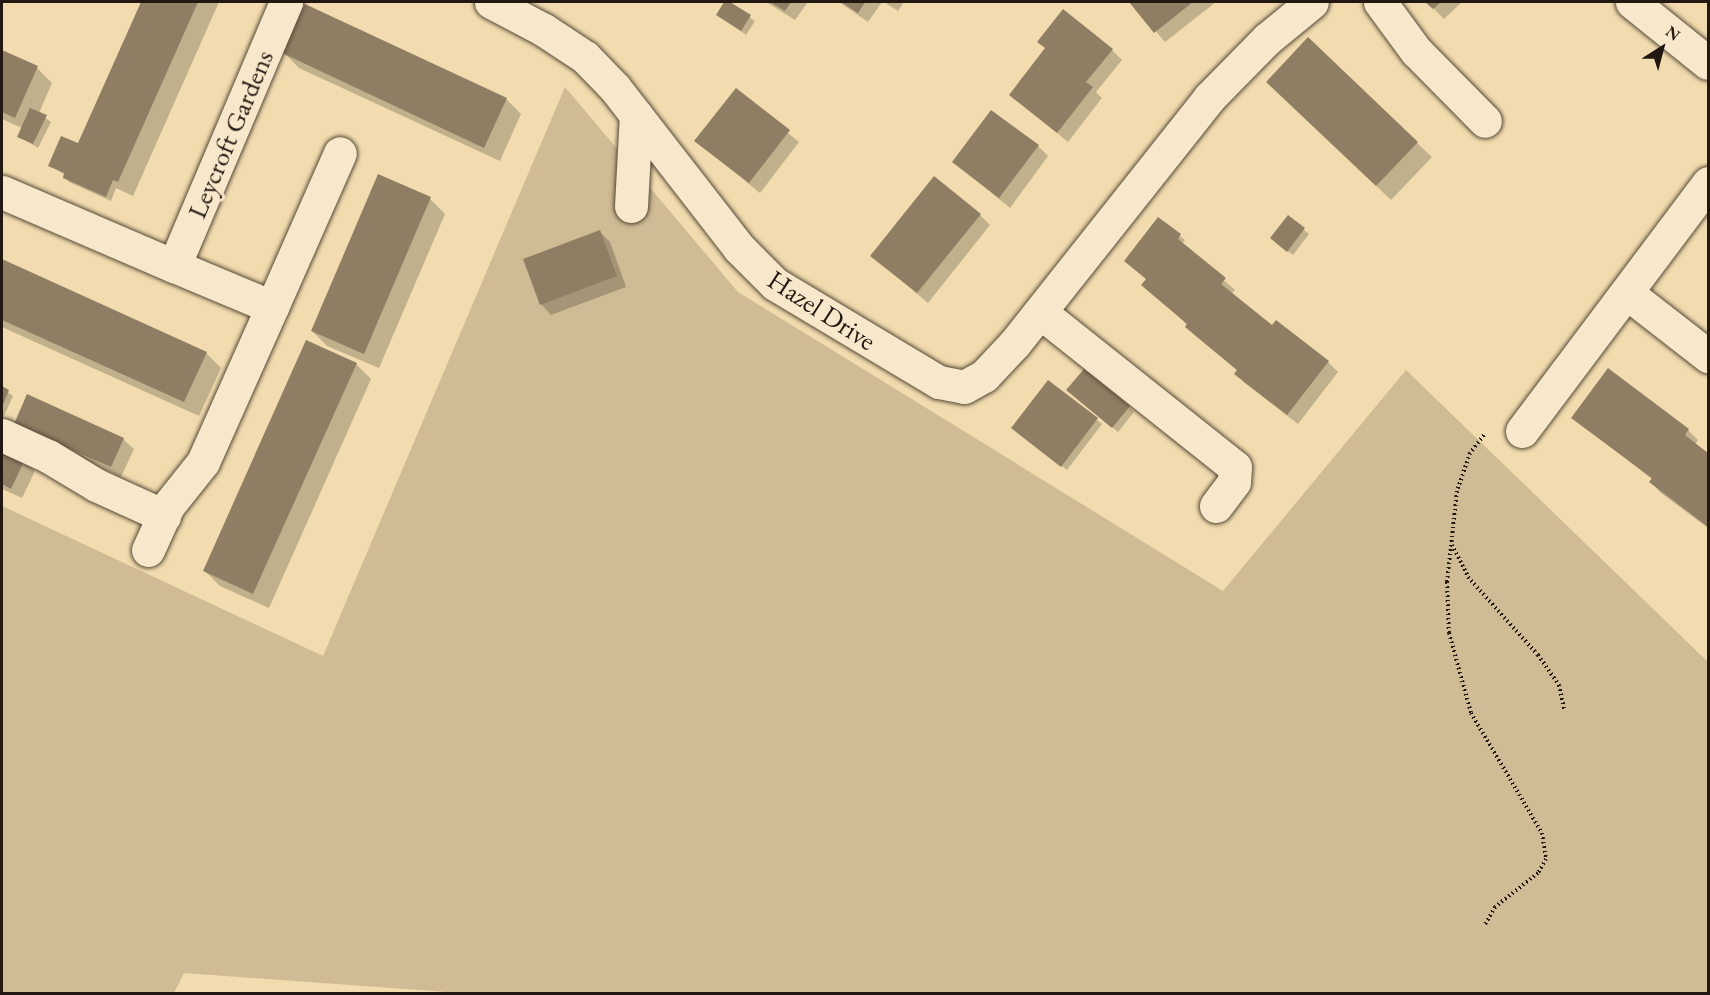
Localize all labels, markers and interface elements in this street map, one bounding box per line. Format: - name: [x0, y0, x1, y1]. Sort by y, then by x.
- north arrow: [1632, 18, 1692, 78]
- text: N: [1661, 21, 1684, 45]
- street label: Leycroft Gardens: [180, 45, 280, 223]
- street label: Hazel Drive: [762, 263, 882, 357]

